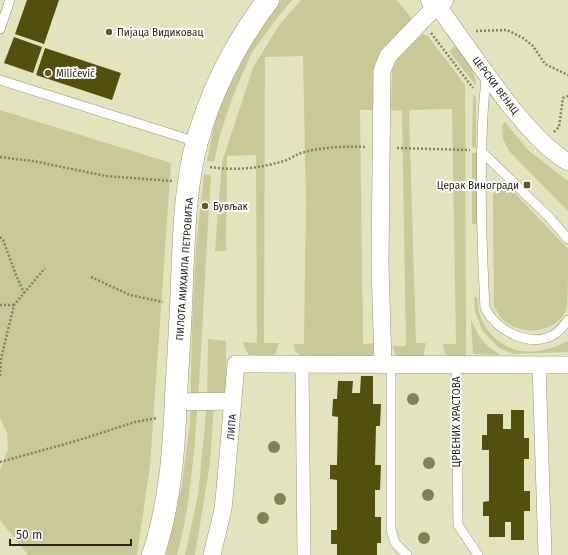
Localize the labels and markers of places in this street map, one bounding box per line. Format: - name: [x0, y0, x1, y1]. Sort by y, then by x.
- place label: Пијаца Видиковац: [117, 26, 204, 39]
- marker: Пијаца Видиковац: [104, 27, 114, 37]
- marker: Miličevič: [43, 68, 53, 78]
- place label: Miličevič: [56, 68, 95, 80]
- place label: Церак Виногради: [437, 180, 519, 192]
- marker: Церак Виногради: [522, 180, 532, 190]
- marker: Бувљак: [200, 201, 210, 211]
- place label: Бувљак: [213, 201, 249, 213]

